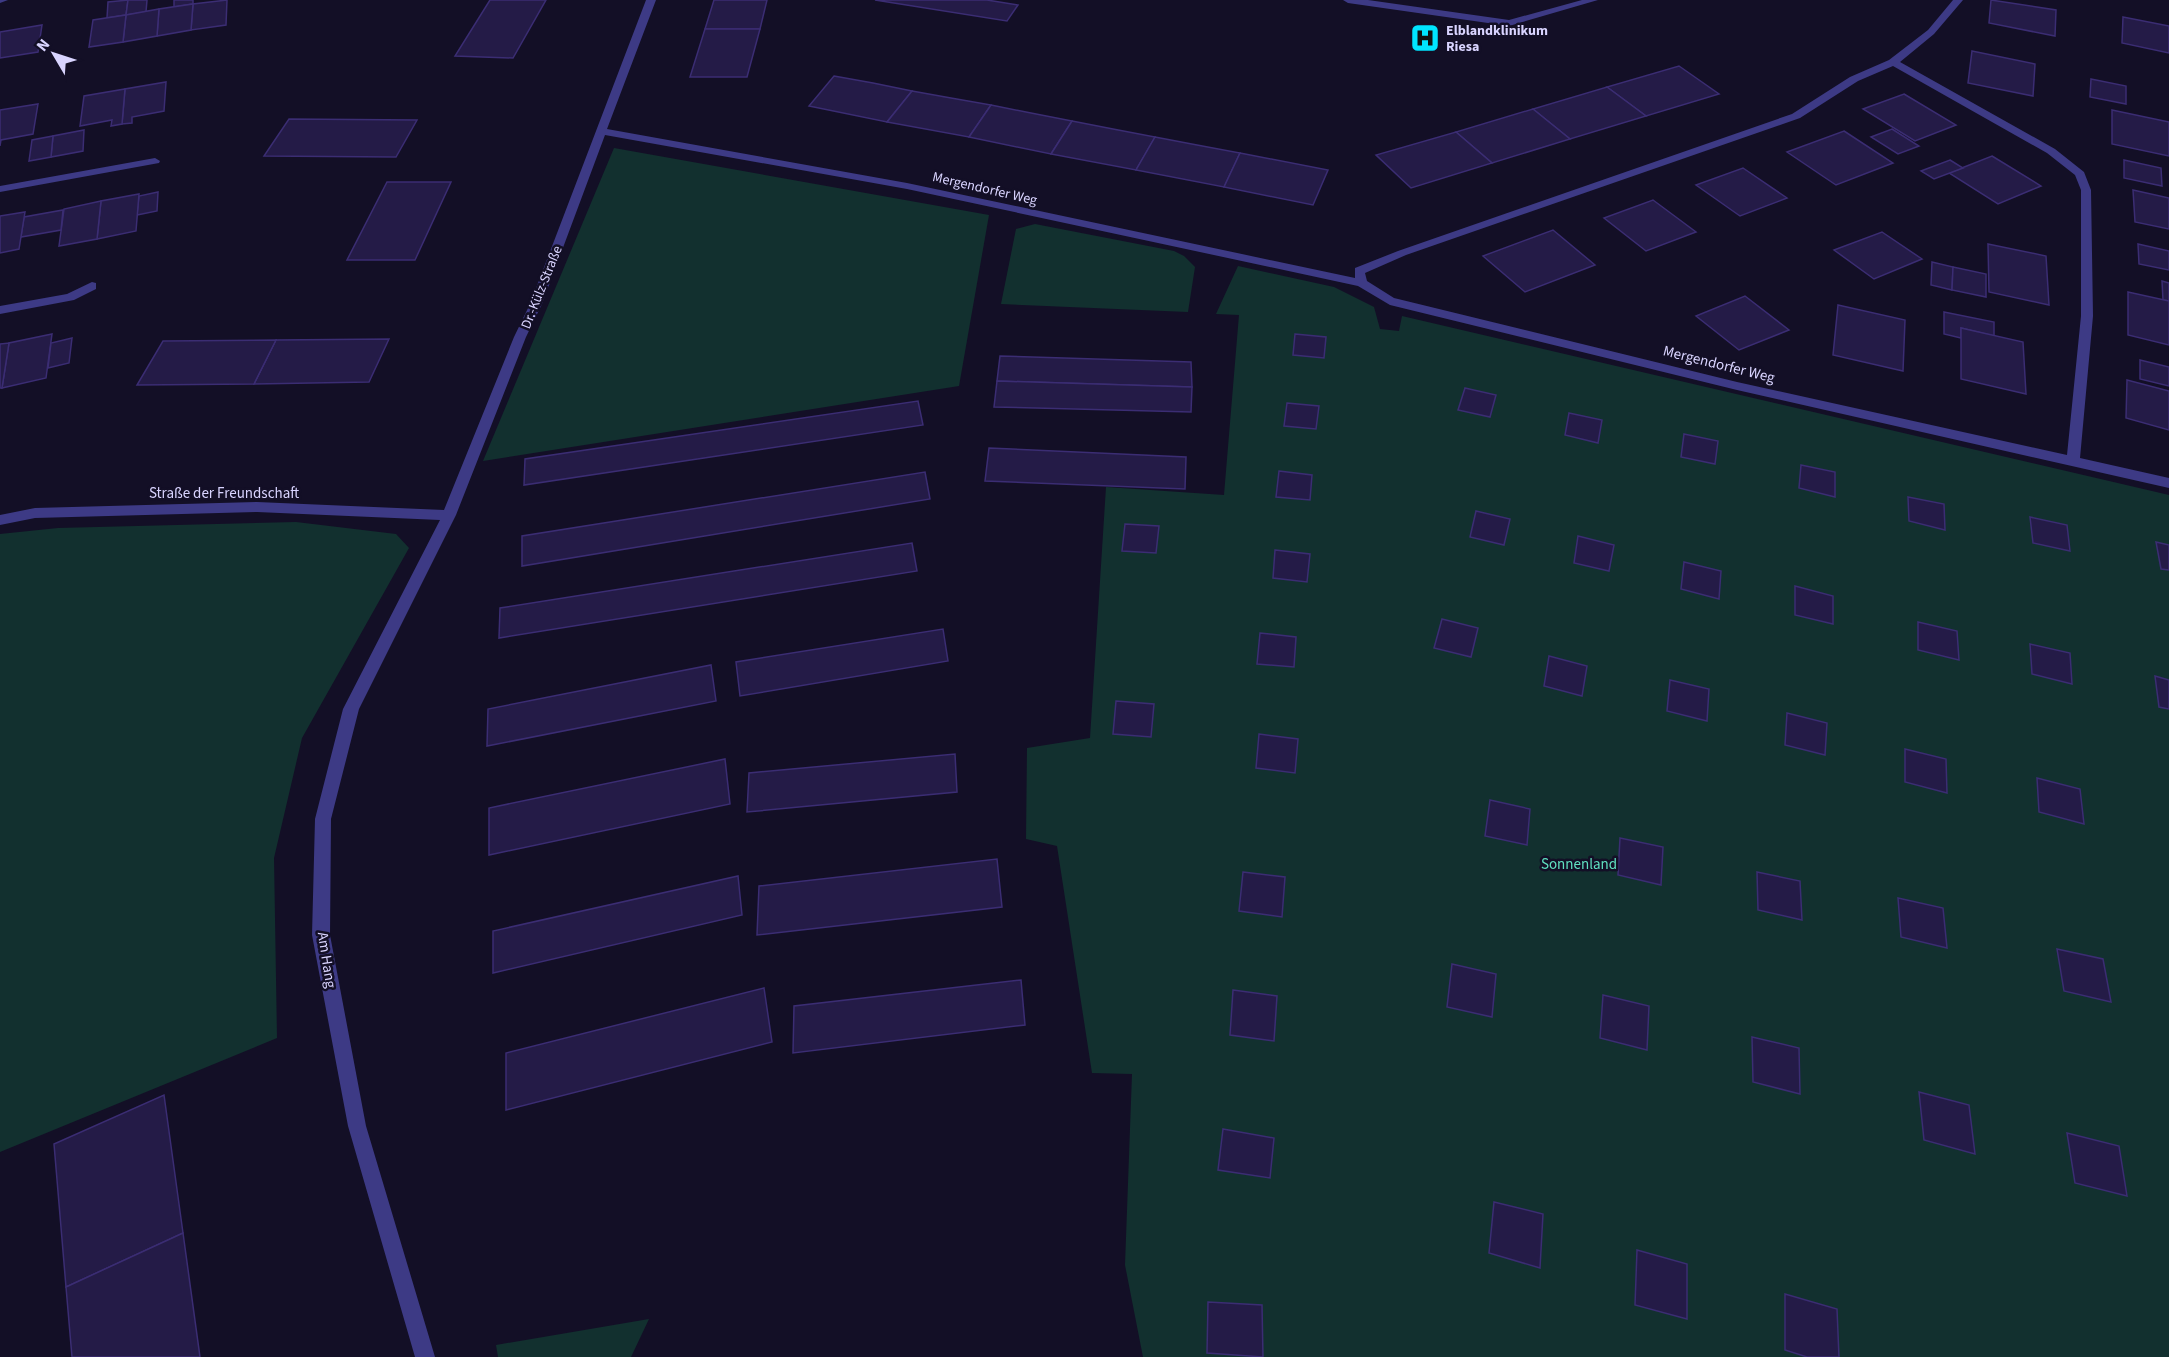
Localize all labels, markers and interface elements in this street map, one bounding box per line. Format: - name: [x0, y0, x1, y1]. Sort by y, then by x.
- place label: Elblandklinikum Riesa: [1446, 21, 1548, 57]
- hospital icon: Elblandklinikum Riesa: [1409, 22, 1441, 54]
- north arrow: [24, 24, 84, 84]
- text: N: [31, 34, 55, 56]
- street label: Mergendorfer Weg: [930, 167, 1039, 211]
- street label: Dr.-Külz-Straße: [516, 243, 568, 332]
- street label: Mergendorfer Weg: [1661, 340, 1777, 389]
- street label: Straße der Freundschaft: [149, 483, 299, 504]
- park label: Sonnenland: [1541, 854, 1617, 875]
- street label: Am Hang: [312, 930, 341, 990]

